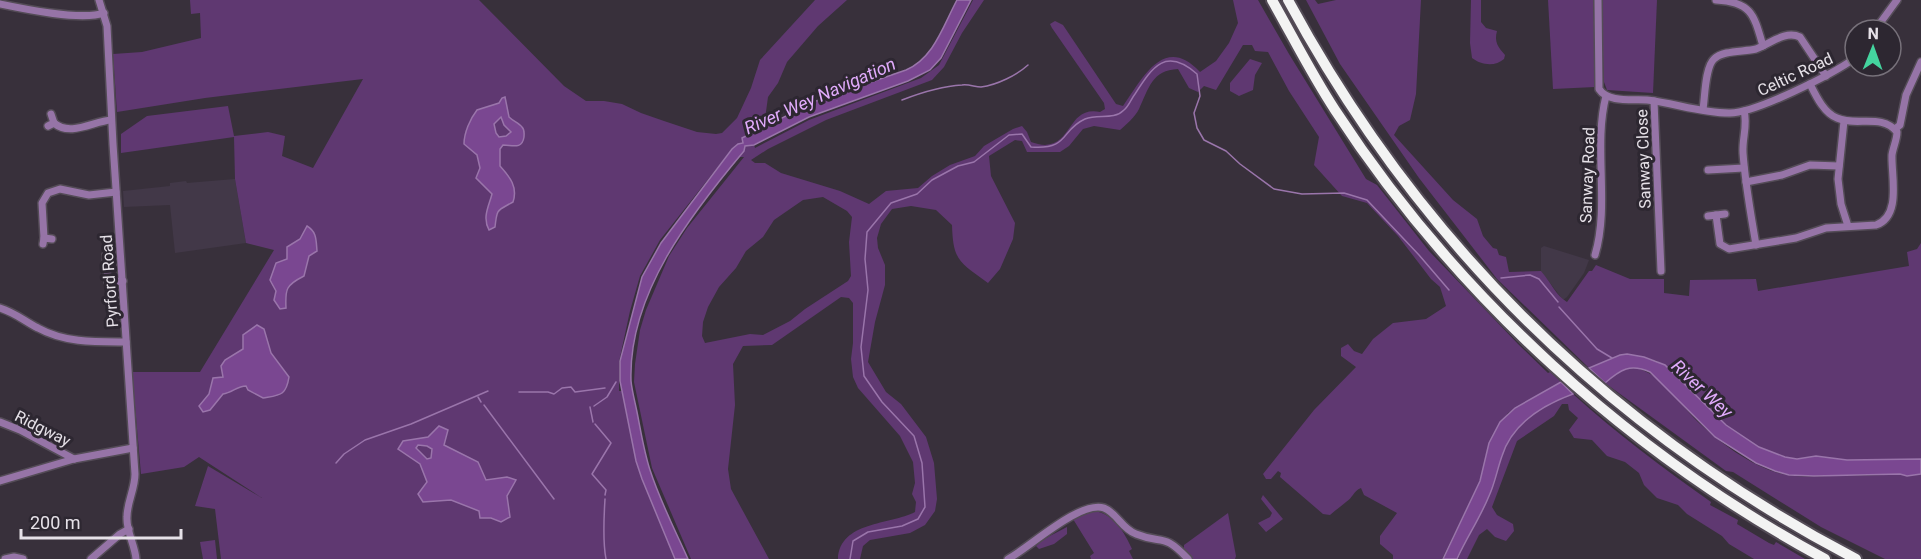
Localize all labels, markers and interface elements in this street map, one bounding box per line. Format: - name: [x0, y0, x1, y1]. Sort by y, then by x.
- north arrow: [1843, 18, 1903, 78]
- text: N: [1867, 24, 1879, 43]
- street label: Celtic Road: [1755, 49, 1836, 100]
- water label: River Wey Navigation: [741, 53, 899, 138]
- street label: Sanway Close: [1632, 109, 1655, 209]
- street label: Sanway Road: [1576, 127, 1599, 223]
- street label: Pyrford Road: [97, 234, 122, 328]
- water label: River Wey: [1668, 355, 1738, 423]
- street label: Ridgway: [12, 406, 74, 451]
- scale bar: [21, 502, 182, 540]
- text: 200 m: [30, 512, 81, 533]

